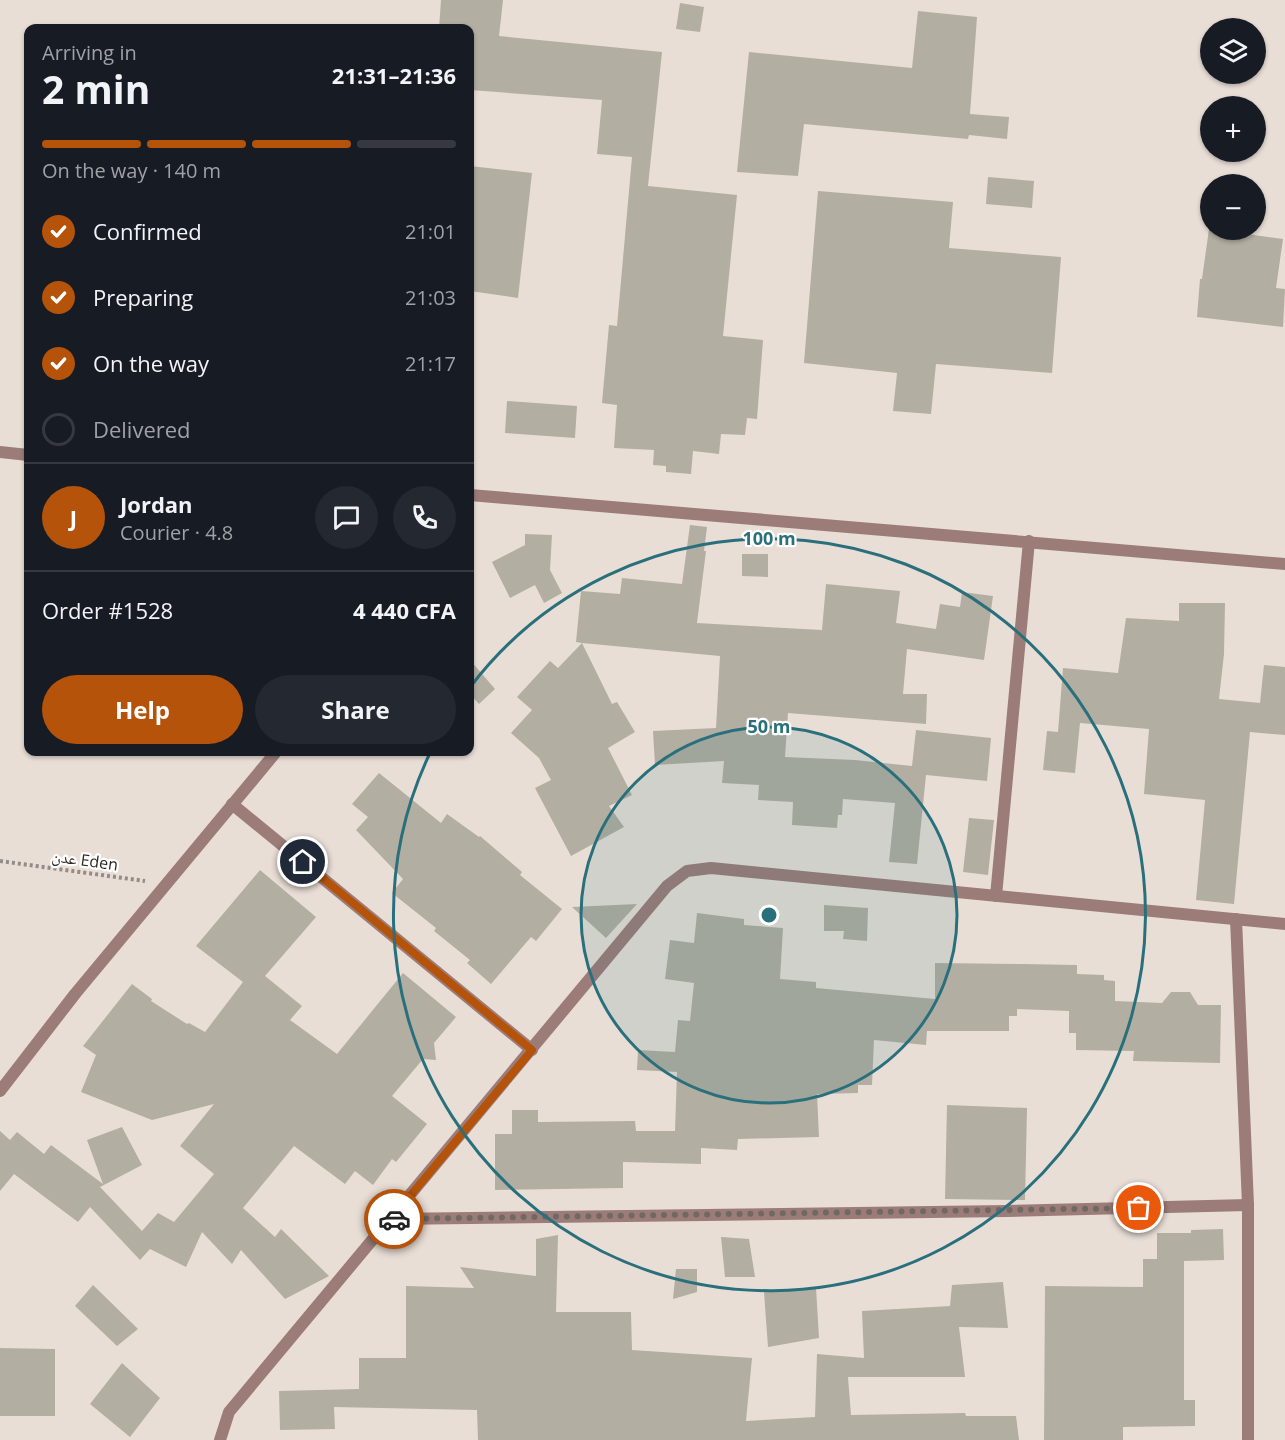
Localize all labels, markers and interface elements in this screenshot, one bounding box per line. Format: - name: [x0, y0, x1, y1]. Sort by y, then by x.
- map controls: [1200, 18, 1266, 240]
- button: layers: [1200, 18, 1266, 84]
- text: Arriving in: [42, 39, 137, 66]
- text: 21:31–21:36: [332, 60, 456, 90]
- text: 2 min: [42, 62, 150, 115]
- button: +: [1200, 96, 1266, 162]
- text: On the way · 140 m: [42, 157, 221, 184]
- button: −: [1200, 174, 1266, 240]
- icon: check: [42, 215, 75, 248]
- text: Confirmed: [93, 216, 202, 246]
- text: 21:01: [405, 218, 456, 245]
- icon: check: [42, 281, 75, 314]
- text: Preparing: [93, 282, 193, 312]
- text: 21:03: [405, 284, 456, 311]
- icon: check: [42, 347, 75, 380]
- text: On the way: [93, 348, 209, 378]
- text: 21:17: [405, 350, 456, 377]
- text: Delivered: [93, 414, 191, 444]
- button: chat: [315, 486, 378, 549]
- button: phone: [393, 486, 456, 549]
- text: Jordan: [120, 489, 193, 519]
- text: J: [70, 502, 77, 532]
- text: Courier · 4.8: [120, 519, 233, 546]
- text: 100 m: [742, 526, 796, 550]
- text: Order #1528: [42, 595, 173, 625]
- text: 4 440 CFA: [353, 595, 456, 625]
- button: Help: [42, 675, 243, 744]
- button: Share: [255, 675, 456, 744]
- text: 50 m: [748, 714, 790, 738]
- pin: [277, 836, 328, 887]
- street label: عدن Eden: [50, 844, 120, 876]
- icon: home: [286, 845, 319, 878]
- centre of rings: [759, 905, 779, 925]
- pin: [1113, 1182, 1164, 1233]
- courier: [364, 1189, 424, 1249]
- icon: bag: [1122, 1191, 1155, 1224]
- icon: car: [378, 1203, 411, 1236]

